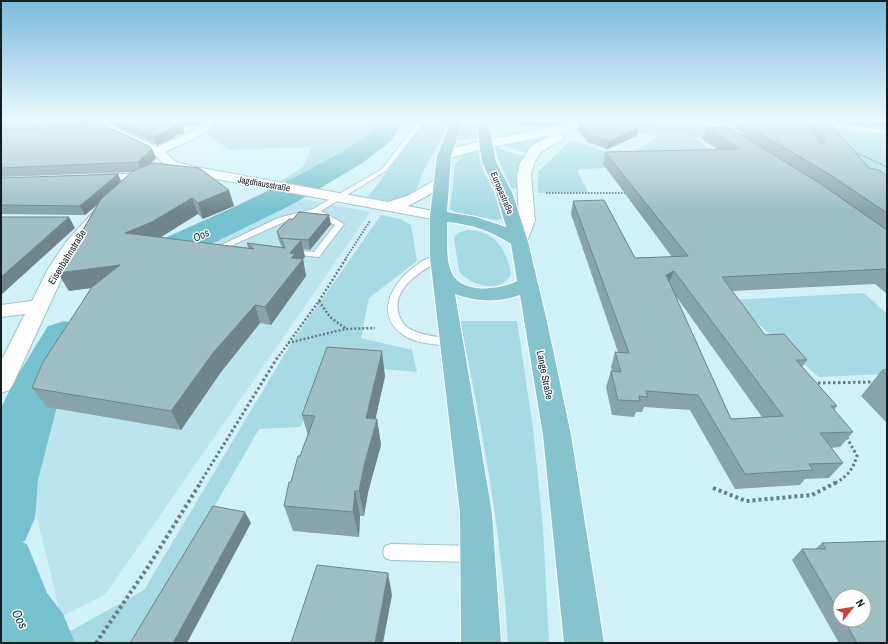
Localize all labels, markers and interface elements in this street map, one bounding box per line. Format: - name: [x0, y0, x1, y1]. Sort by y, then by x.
- street label: Europastraße: [488, 170, 516, 216]
- street label: Jagdhausstraße: [237, 173, 291, 195]
- water label: Oos: [191, 225, 212, 245]
- street label: Eisenbahnstraße: [45, 227, 89, 287]
- street label: Lange Straße: [534, 349, 556, 401]
- north arrow: [832, 588, 872, 628]
- text: N: [853, 597, 868, 609]
- water label: Oos: [8, 606, 32, 632]

